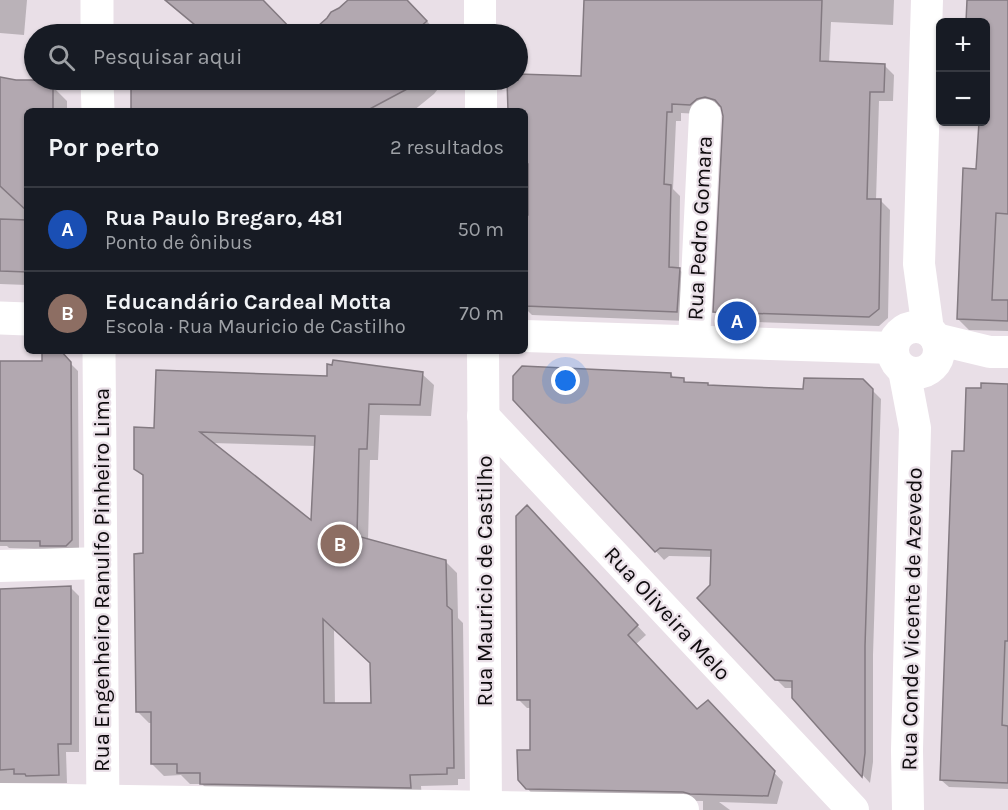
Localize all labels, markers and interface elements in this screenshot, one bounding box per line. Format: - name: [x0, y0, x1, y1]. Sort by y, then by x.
- map controls: [936, 18, 990, 126]
- button: +: [936, 18, 990, 72]
- search box: [24, 24, 528, 90]
- icon: search: [45, 41, 78, 74]
- text: Pesquisar aqui: [93, 44, 242, 70]
- button: −: [936, 72, 990, 126]
- text: Por perto: [48, 132, 159, 163]
- street label: Rua Pedro Gomara: [682, 135, 718, 321]
- text: 2 resultados: [390, 136, 504, 159]
- text: Rua Paulo Bregaro, 481: [105, 205, 343, 231]
- text: A: [61, 218, 74, 241]
- text: 50 m: [457, 218, 504, 241]
- text: Ponto de ônibus: [105, 231, 253, 254]
- text: Educandário Cardeal Motta: [105, 289, 391, 315]
- pin: A: [718, 298, 756, 344]
- text: B: [61, 302, 74, 325]
- text: 70 m: [459, 302, 504, 325]
- text: Escola · Rua Mauricio de Castilho: [105, 315, 406, 338]
- your location: [551, 366, 580, 395]
- street label: Rua Engenheiro Ranulfo Pinheiro Lima: [89, 388, 115, 772]
- street label: Rua Mauricio de Castilho: [472, 456, 498, 706]
- street label: Rua Conde Vicente de Azevedo: [896, 467, 928, 771]
- pin: B: [320, 522, 360, 566]
- street label: Rua Oliveira Melo: [599, 541, 736, 686]

